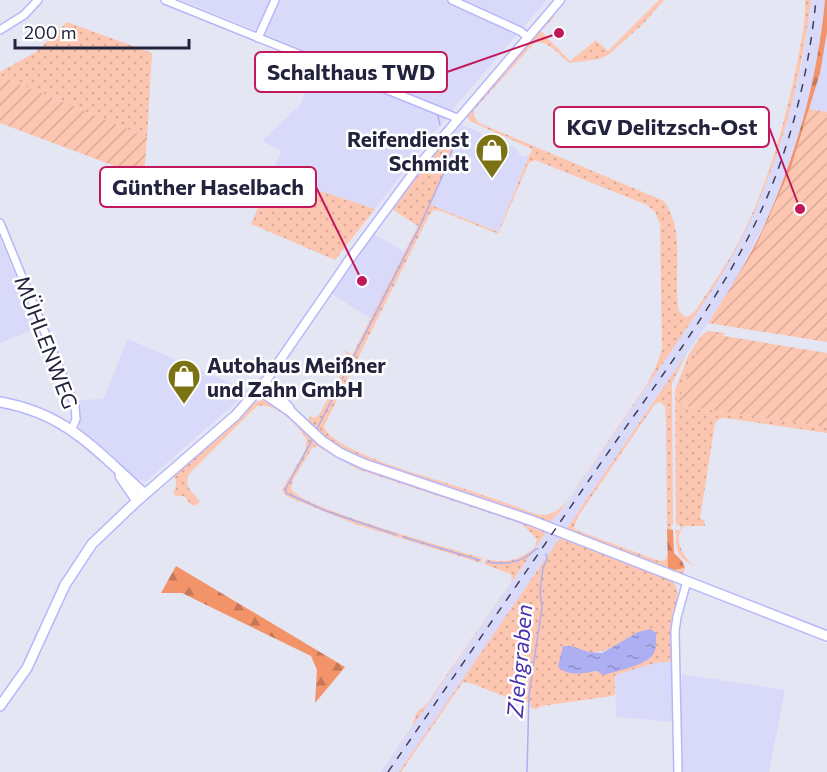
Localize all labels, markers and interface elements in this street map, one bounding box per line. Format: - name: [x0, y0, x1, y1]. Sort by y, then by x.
- scale bar: [15, 12, 189, 50]
- text: 200 m: [24, 21, 77, 43]
- callout: Schalthaus TWD: [255, 52, 447, 92]
- text: Schalthaus TWD: [267, 58, 435, 85]
- callout: KGV Delitzsch-Ost: [554, 107, 769, 147]
- text: KGV Delitzsch-Ost: [566, 113, 758, 140]
- place label: Reifendienst Schmidt: [347, 126, 469, 175]
- shop icon: Reifendienst Schmidt: [474, 132, 510, 179]
- callout: Günther Haselbach: [100, 167, 316, 207]
- text: Günther Haselbach: [112, 173, 304, 200]
- street label: MÜHLENWEG: [10, 272, 84, 412]
- place label: Autohaus Meißner und Zahn GmbH: [207, 352, 386, 401]
- shop icon: Autohaus Meißner und Zahn GmbH: [166, 358, 202, 405]
- water label: Ziehgraben: [501, 603, 537, 720]

